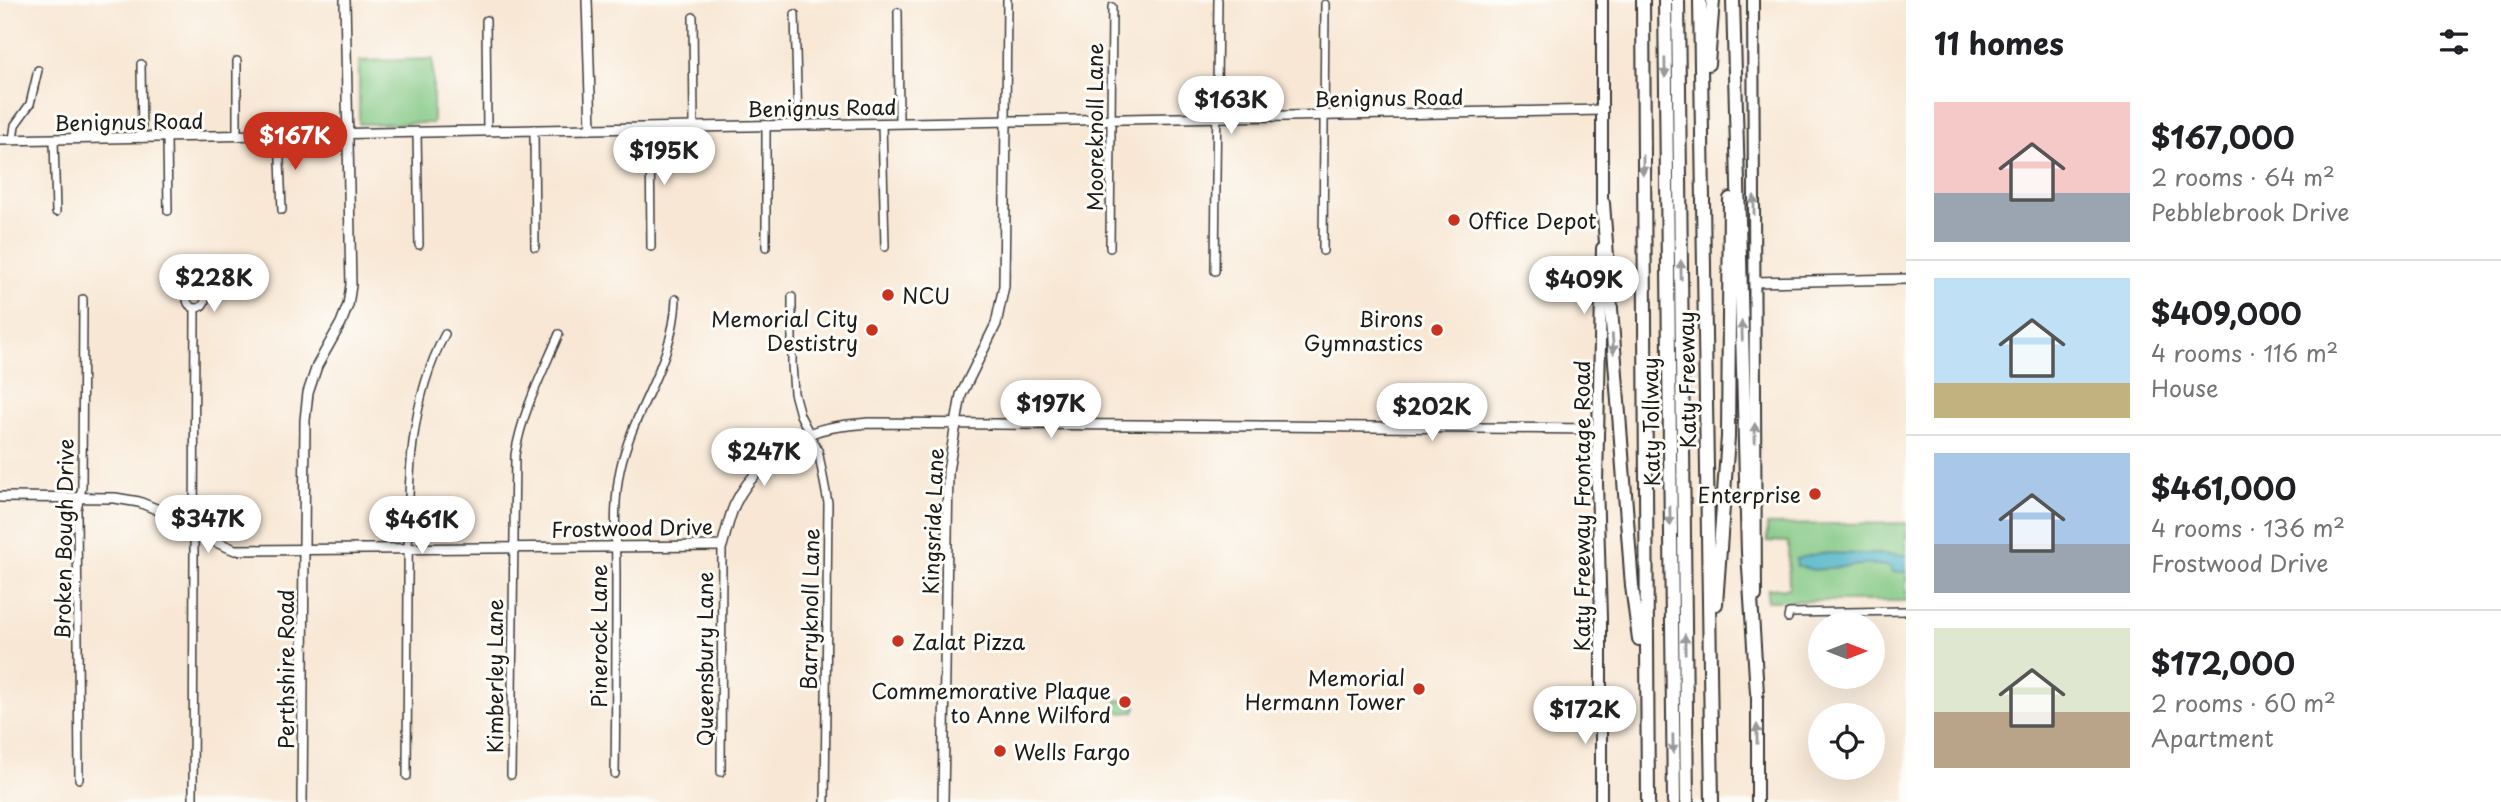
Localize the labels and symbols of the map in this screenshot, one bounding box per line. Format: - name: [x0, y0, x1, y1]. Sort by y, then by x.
- street label: Mooreknoll Lane: [1078, 43, 1110, 211]
- one-way arrow: [1659, 57, 1671, 79]
- pin: $163K: [1182, 76, 1280, 136]
- street label: Benignus Road: [1314, 80, 1464, 114]
- street label: Benignus Road: [747, 90, 897, 124]
- street label: Benignus Road: [54, 104, 204, 138]
- pin: $167K: [246, 113, 344, 172]
- pin: $195K: [615, 128, 713, 187]
- one-way arrow: [1637, 154, 1649, 176]
- one-way arrow: [1748, 194, 1760, 216]
- place label: Office Depot: [1468, 204, 1597, 236]
- marker: Office Depot: [1446, 212, 1462, 228]
- pin: $228K: [165, 254, 263, 314]
- pin: $409K: [1535, 256, 1633, 316]
- one-way arrow: [1675, 258, 1686, 280]
- place label: NCU: [902, 279, 950, 311]
- marker: NCU: [880, 287, 896, 303]
- place label: Memorial City Destistry: [711, 302, 858, 358]
- place label: Birons Gymnastics: [1304, 302, 1423, 358]
- street label: Katy Freeway: [1669, 311, 1703, 449]
- one-way arrow: [1736, 320, 1747, 342]
- marker: Memorial City Destistry: [864, 322, 880, 338]
- marker: Birons Gymnastics: [1429, 322, 1445, 338]
- one-way arrow: [1608, 334, 1619, 356]
- street label: Katy Tollway: [1633, 357, 1667, 487]
- street label: Katy Freeway Frontage Road: [1565, 360, 1597, 652]
- pin: $197K: [1002, 380, 1100, 440]
- pin: $202K: [1383, 384, 1481, 443]
- one-way arrow: [1749, 422, 1761, 444]
- pin: $247K: [715, 428, 813, 488]
- street label: Broken Bough Drive: [45, 438, 81, 640]
- street label: Kingsride Lane: [913, 447, 951, 595]
- place label: Enterprise: [1698, 478, 1801, 510]
- marker: Enterprise: [1807, 486, 1823, 502]
- pin: $347K: [159, 496, 257, 555]
- pin: $461K: [373, 496, 471, 556]
- one-way arrow: [1664, 505, 1676, 527]
- street label: Frostwood Drive: [551, 510, 713, 544]
- street label: Barryknoll Lane: [792, 528, 826, 690]
- street label: Pinerock Lane: [582, 564, 614, 708]
- street label: Queensbury Lane: [688, 572, 720, 746]
- street label: Perthshire Road: [269, 589, 301, 749]
- street label: Kimberley Lane: [478, 599, 510, 753]
- north arrow: [1808, 612, 1885, 690]
- place label: Zalat Pizza: [912, 625, 1025, 657]
- marker: Zalat Pizza: [890, 633, 906, 649]
- one-way arrow: [1679, 633, 1691, 655]
- place label: Memorial Hermann Tower: [1245, 661, 1405, 717]
- place label: Commemorative Plaque to Anne Wilford: [871, 674, 1111, 730]
- marker: Memorial Hermann Tower: [1411, 681, 1427, 697]
- pin: $172K: [1536, 686, 1634, 746]
- marker: Commemorative Plaque to Anne Wilford: [1117, 694, 1133, 710]
- one-way arrow: [1751, 723, 1763, 745]
- one-way arrow: [1667, 733, 1679, 755]
- place label: Wells Fargo: [1014, 735, 1130, 767]
- marker: Wells Fargo: [992, 743, 1008, 759]

